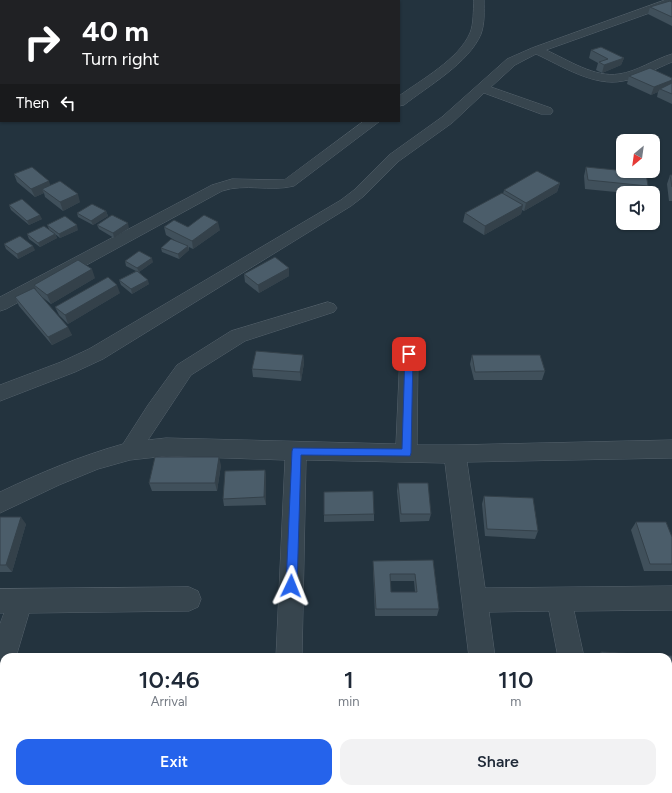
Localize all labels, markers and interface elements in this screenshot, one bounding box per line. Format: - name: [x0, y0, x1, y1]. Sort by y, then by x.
- text: 40 m: [82, 14, 149, 48]
- icon: right: [16, 16, 68, 68]
- text: Turn right: [82, 48, 159, 70]
- icon: left: [57, 92, 79, 114]
- text: Then: [16, 94, 49, 112]
- north arrow: [616, 134, 660, 178]
- map controls: [616, 134, 660, 230]
- button: sound: [616, 186, 660, 230]
- pin: [392, 337, 426, 371]
- icon: arrive: [398, 343, 420, 365]
- position arrow: [270, 565, 312, 607]
- text: 10:46: [138, 665, 200, 694]
- text: 1: [344, 665, 354, 694]
- text: 110: [498, 665, 534, 694]
- text: Arrival: [151, 694, 187, 709]
- text: min: [338, 694, 359, 709]
- text: m: [510, 694, 521, 709]
- button: Exit: [16, 739, 332, 785]
- button: Share: [340, 739, 656, 785]

